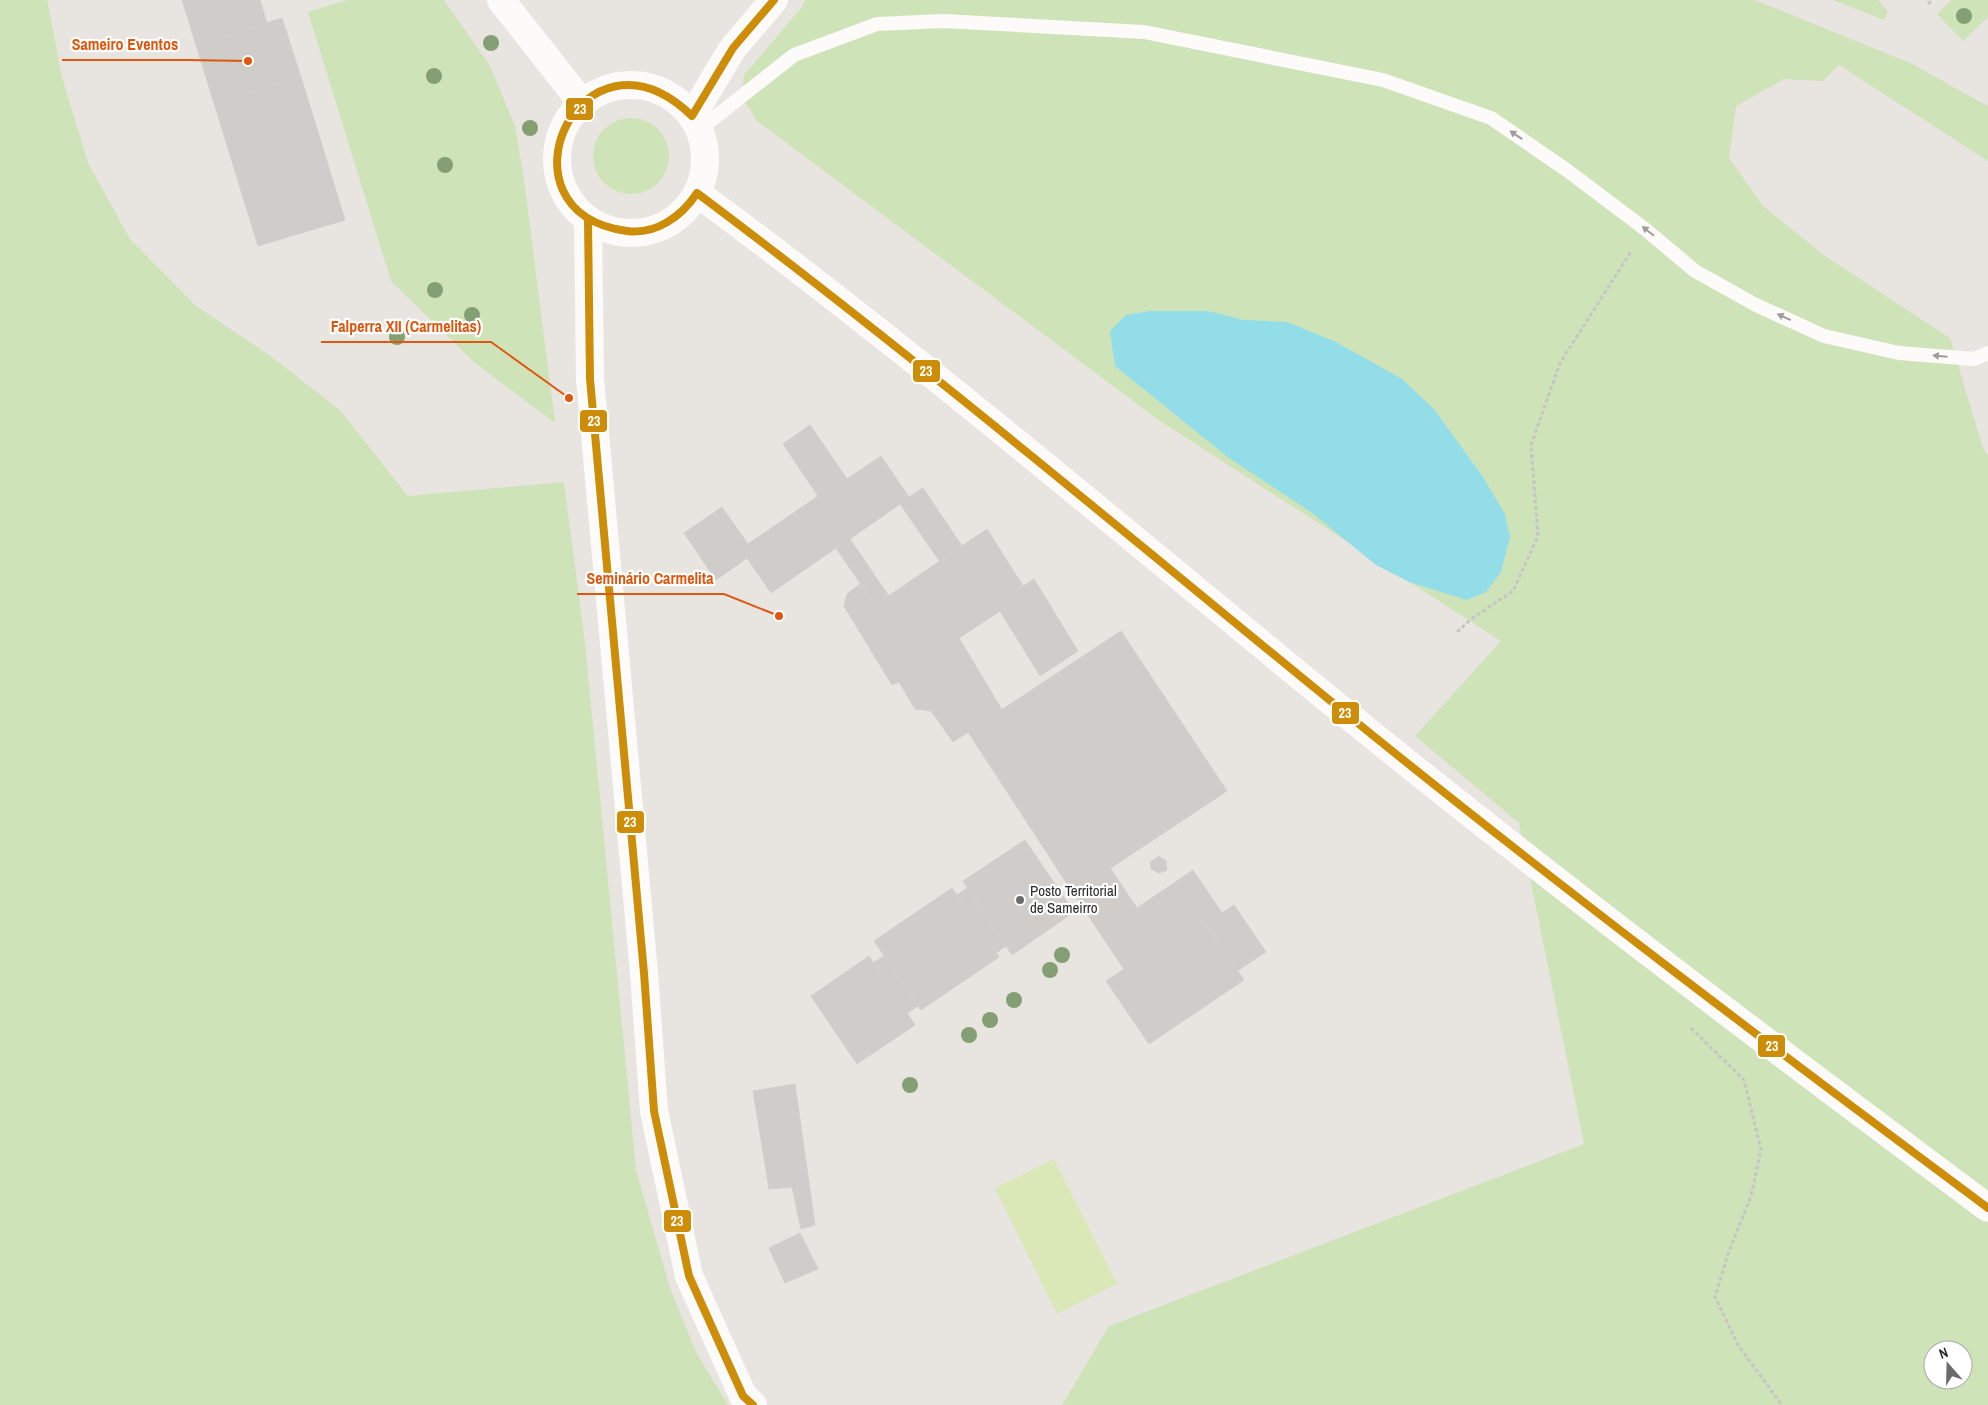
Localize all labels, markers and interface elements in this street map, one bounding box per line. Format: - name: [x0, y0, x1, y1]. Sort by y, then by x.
- callout: Sameiro Eventos: [62, 29, 188, 60]
- text: Sameiro Eventos: [72, 33, 178, 55]
- line badge: 23: [565, 97, 594, 121]
- text: 23: [574, 100, 586, 118]
- one-way arrow: [1510, 130, 1523, 140]
- one-way arrow: [1641, 225, 1654, 236]
- callout: Falperra XII (Carmelitas): [321, 311, 491, 342]
- one-way arrow: [1777, 313, 1791, 321]
- text: Falperra XII (Carmelitas): [331, 315, 481, 337]
- one-way arrow: [1932, 352, 1948, 360]
- line badge: 23: [912, 359, 941, 383]
- text: 23: [920, 362, 932, 380]
- line badge: 23: [579, 409, 608, 433]
- text: 23: [588, 412, 600, 430]
- callout: Seminário Carmelita: [577, 563, 724, 594]
- text: Seminário Carmelita: [587, 567, 714, 589]
- line badge: 23: [1331, 701, 1360, 725]
- text: 23: [1339, 704, 1351, 722]
- line badge: 23: [616, 810, 645, 834]
- text: 23: [624, 813, 636, 831]
- place label: Posto Territorial de Sameirro: [1030, 880, 1117, 918]
- marker: Posto Territorial de Sameirro: [1014, 894, 1026, 906]
- line badge: 23: [1757, 1034, 1786, 1058]
- text: 23: [1766, 1037, 1778, 1055]
- line badge: 23: [663, 1209, 692, 1233]
- text: 23: [671, 1212, 683, 1230]
- north arrow: [1923, 1340, 1973, 1390]
- text: N: [1937, 1343, 1951, 1363]

